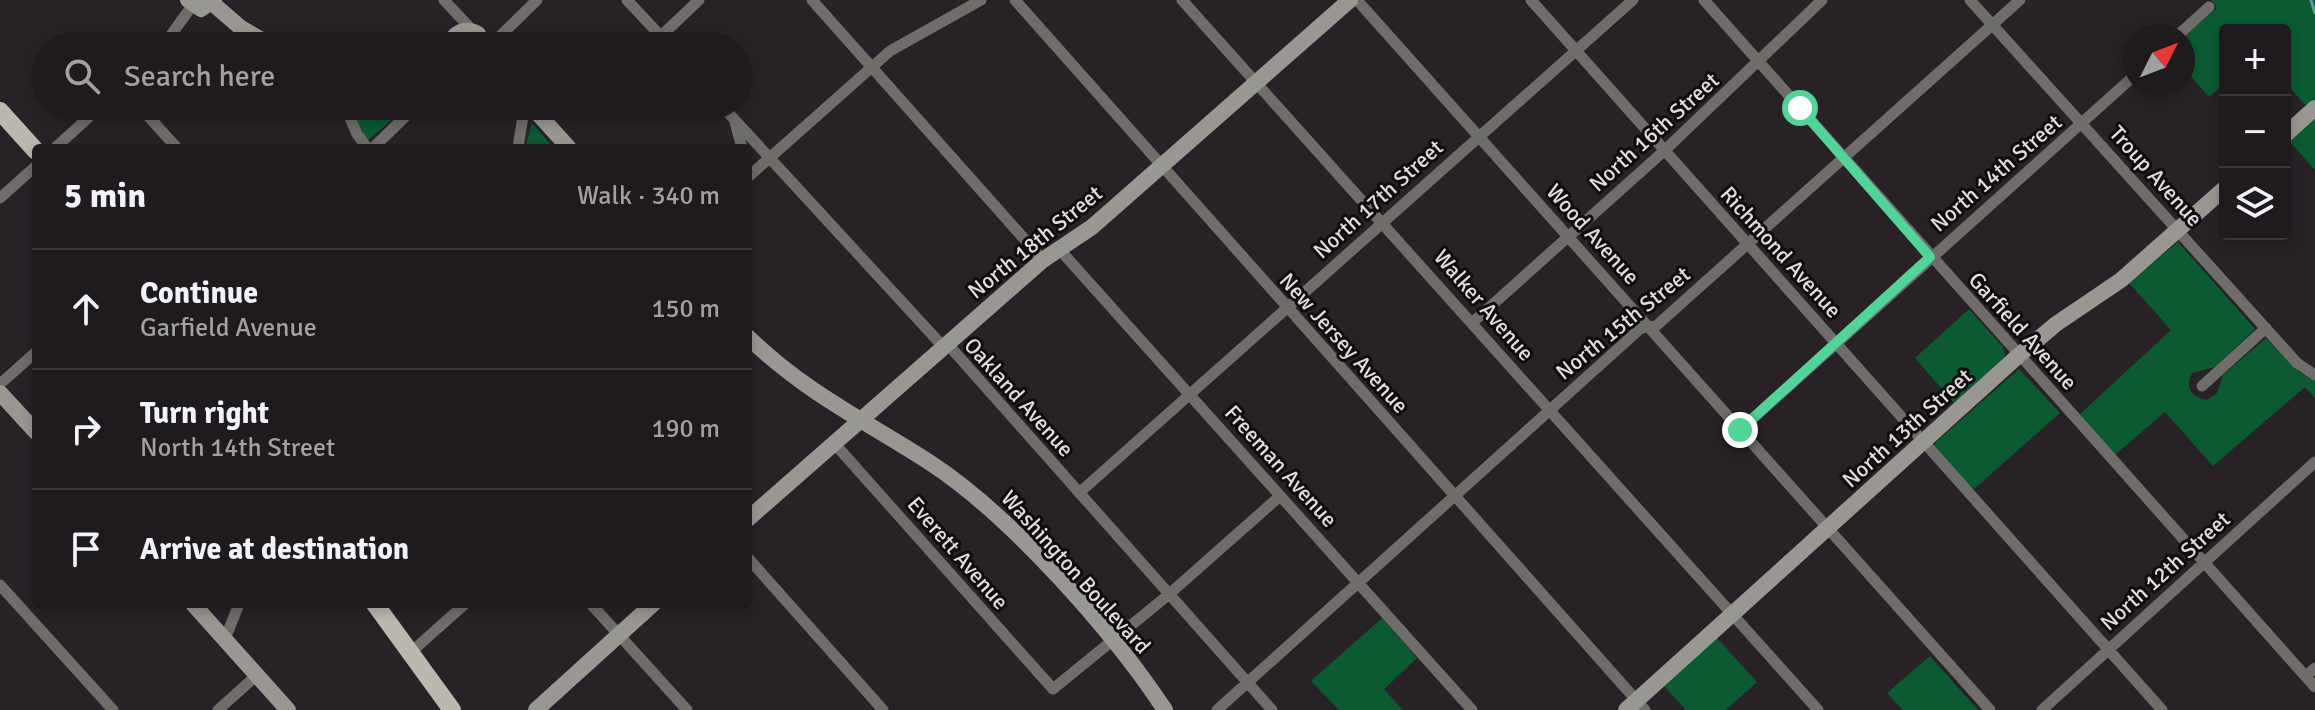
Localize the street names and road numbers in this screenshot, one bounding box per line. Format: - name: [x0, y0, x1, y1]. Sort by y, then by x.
- street label: North 16th Street: [1584, 67, 1725, 197]
- street label: North 14th Street: [1925, 108, 2067, 237]
- street label: Troup Avenue: [2104, 120, 2208, 232]
- street label: North 17th Street: [1308, 134, 1449, 264]
- street label: Wood Avenue: [1541, 178, 1645, 290]
- street label: North 18th Street: [962, 179, 1108, 304]
- street label: Richmond Avenue: [1715, 181, 1847, 323]
- street label: Walker Avenue: [1428, 244, 1540, 366]
- street label: North 15th Street: [1550, 260, 1696, 385]
- street label: Garfield Avenue: [1963, 266, 2083, 396]
- street label: New Jersey Avenue: [1274, 267, 1414, 419]
- street label: Oakland Avenue: [958, 332, 1080, 462]
- street label: North 13th Street: [1837, 363, 1978, 493]
- street label: Freeman Avenue: [1219, 399, 1343, 533]
- street label: Washington Boulevard: [996, 485, 1156, 659]
- street label: Everett Avenue: [902, 491, 1014, 615]
- street label: North 12th Street: [2095, 506, 2236, 636]

